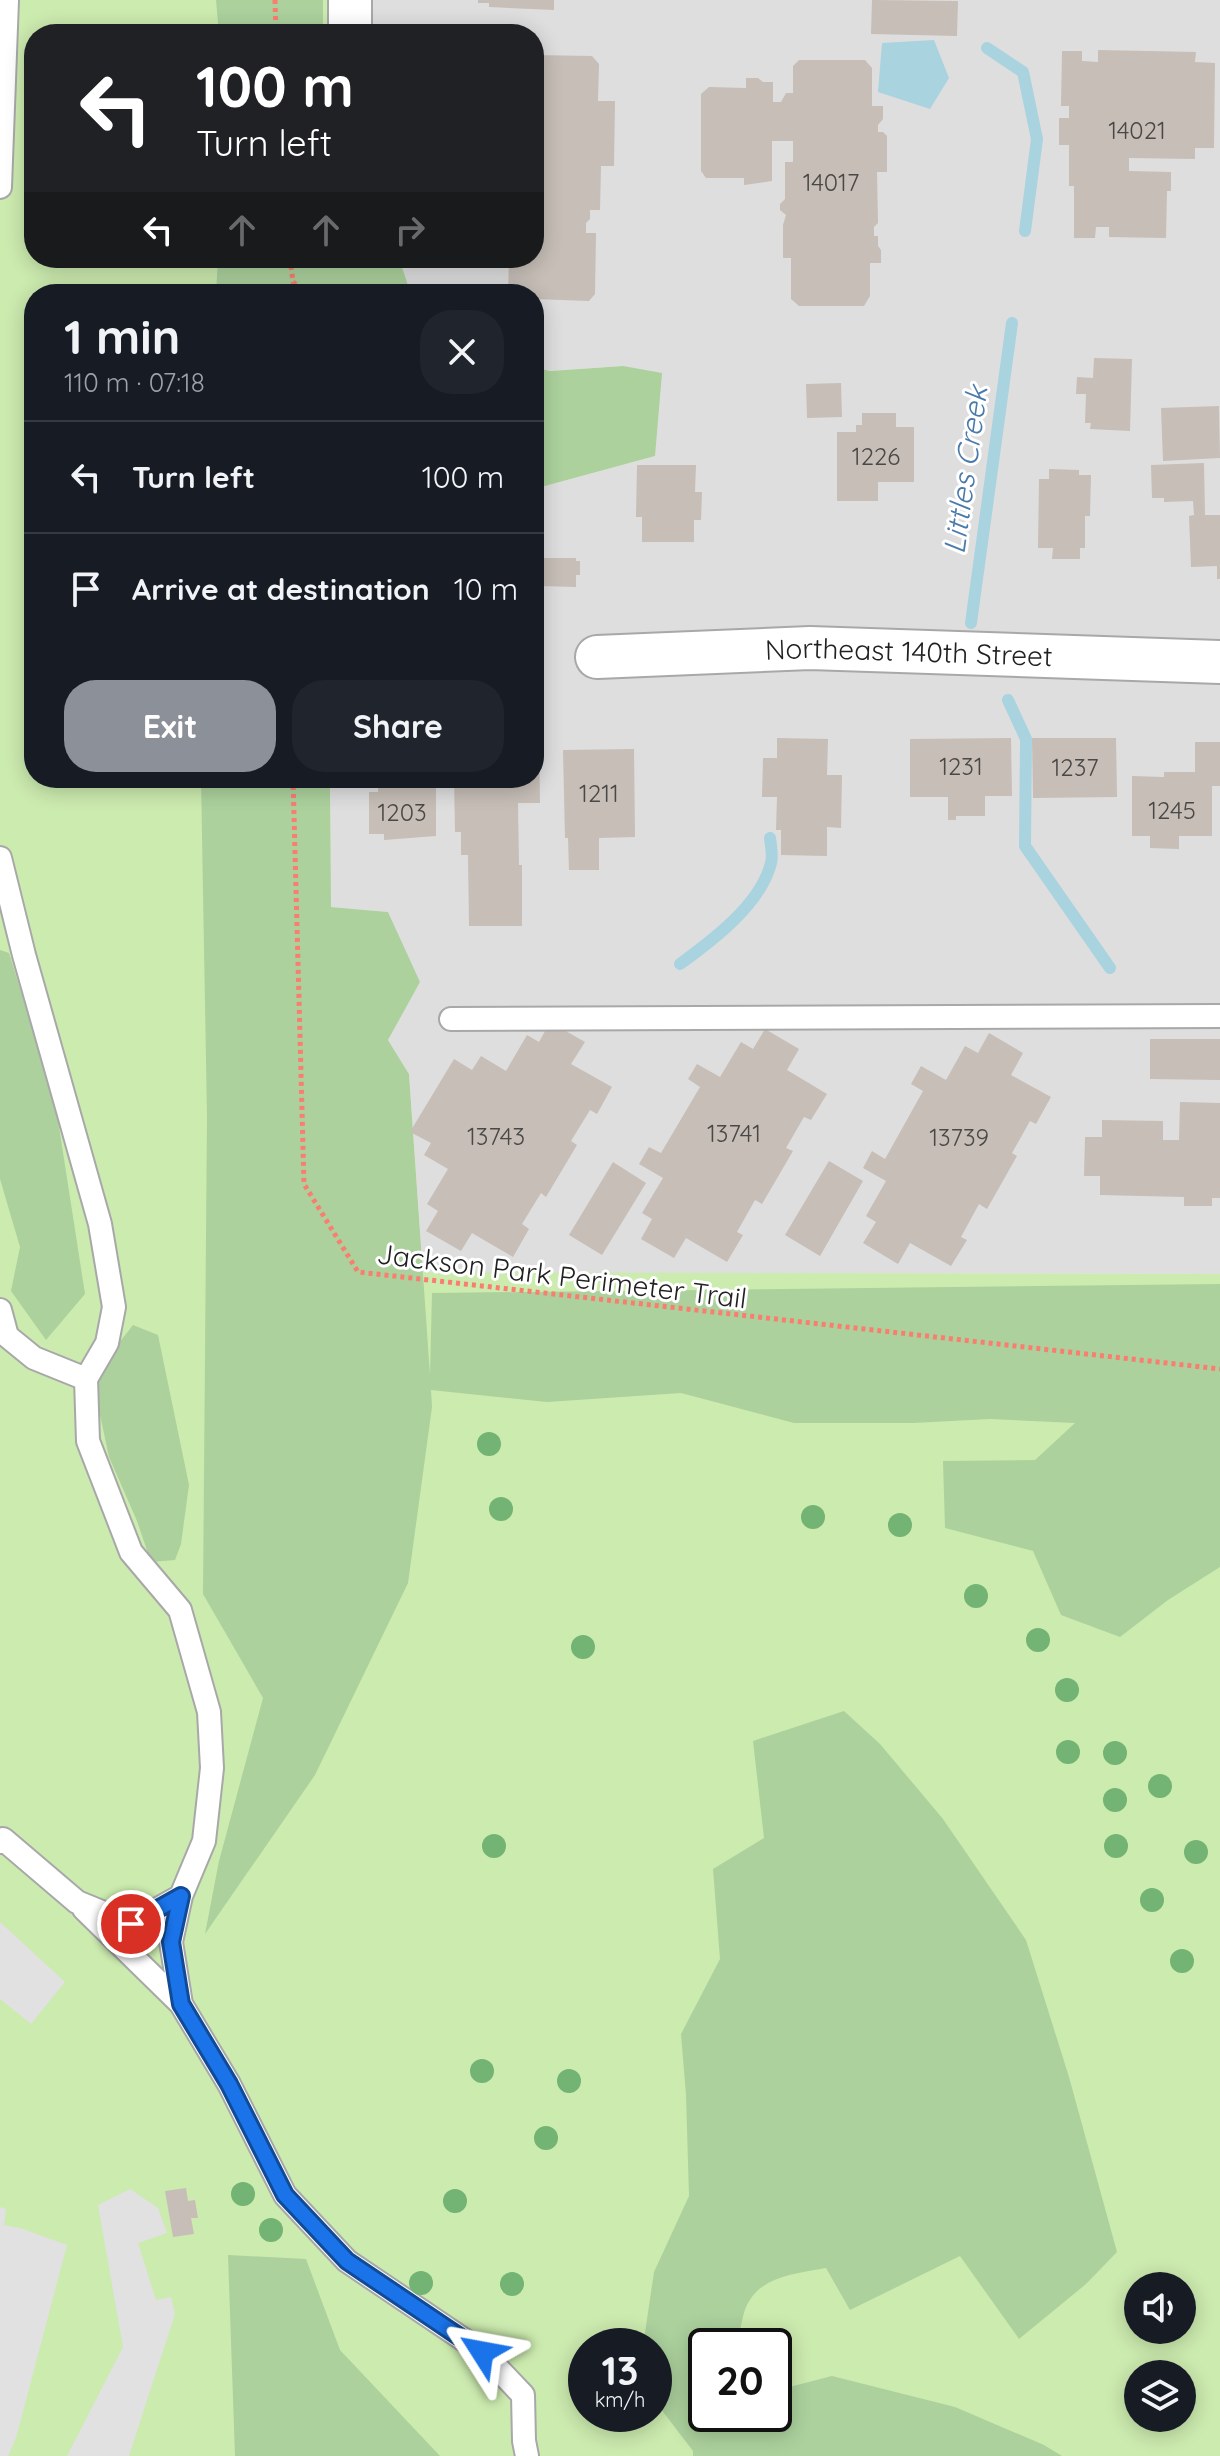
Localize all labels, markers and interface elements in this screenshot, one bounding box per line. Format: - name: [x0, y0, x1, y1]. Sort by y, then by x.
- text: 100 m: [196, 51, 354, 121]
- icon: left: [64, 56, 168, 160]
- house number: 14021: [1108, 115, 1166, 145]
- text: Turn left: [196, 120, 332, 165]
- house number: 14017: [803, 167, 859, 197]
- icon: left: [136, 208, 180, 252]
- icon: ahead: [220, 208, 264, 252]
- icon: ahead: [304, 208, 348, 252]
- icon: right: [388, 208, 432, 252]
- text: 1 min: [64, 306, 180, 366]
- button: close: [420, 310, 504, 394]
- text: 110 m · 07:18: [64, 366, 205, 399]
- water label: Littles Creek: [934, 381, 996, 556]
- house number: 1226: [852, 441, 900, 471]
- icon: left: [64, 455, 108, 499]
- text: Turn left: [132, 458, 255, 496]
- text: 100 m: [422, 458, 504, 496]
- icon: arrive: [64, 567, 108, 611]
- text: Arrive at destination: [132, 570, 430, 608]
- text: 10 m: [454, 570, 518, 608]
- street label: Northeast 140th Street: [764, 630, 1053, 673]
- button: Exit: [64, 680, 276, 772]
- button: Share: [292, 680, 504, 772]
- house number: 1231: [939, 751, 983, 781]
- house number: 1237: [1051, 752, 1099, 782]
- house number: 1211: [579, 778, 619, 808]
- house number: 1245: [1148, 795, 1196, 825]
- house number: 1203: [377, 797, 427, 827]
- house number: 13741: [707, 1118, 761, 1148]
- house number: 13743: [467, 1121, 525, 1151]
- house number: 13739: [929, 1122, 989, 1152]
- street label: Jackson Park Perimeter Trail: [375, 1235, 749, 1316]
- pin: [97, 1890, 165, 1958]
- icon: arrive: [109, 1902, 153, 1946]
- map controls: [1124, 2272, 1196, 2432]
- button: sound: [1124, 2272, 1196, 2344]
- position arrow: [440, 2310, 524, 2394]
- speed limit sign: 20: [688, 2328, 792, 2432]
- text: 13: [601, 2345, 639, 2395]
- button: layers: [1124, 2360, 1196, 2432]
- text: km/h: [595, 2387, 645, 2412]

